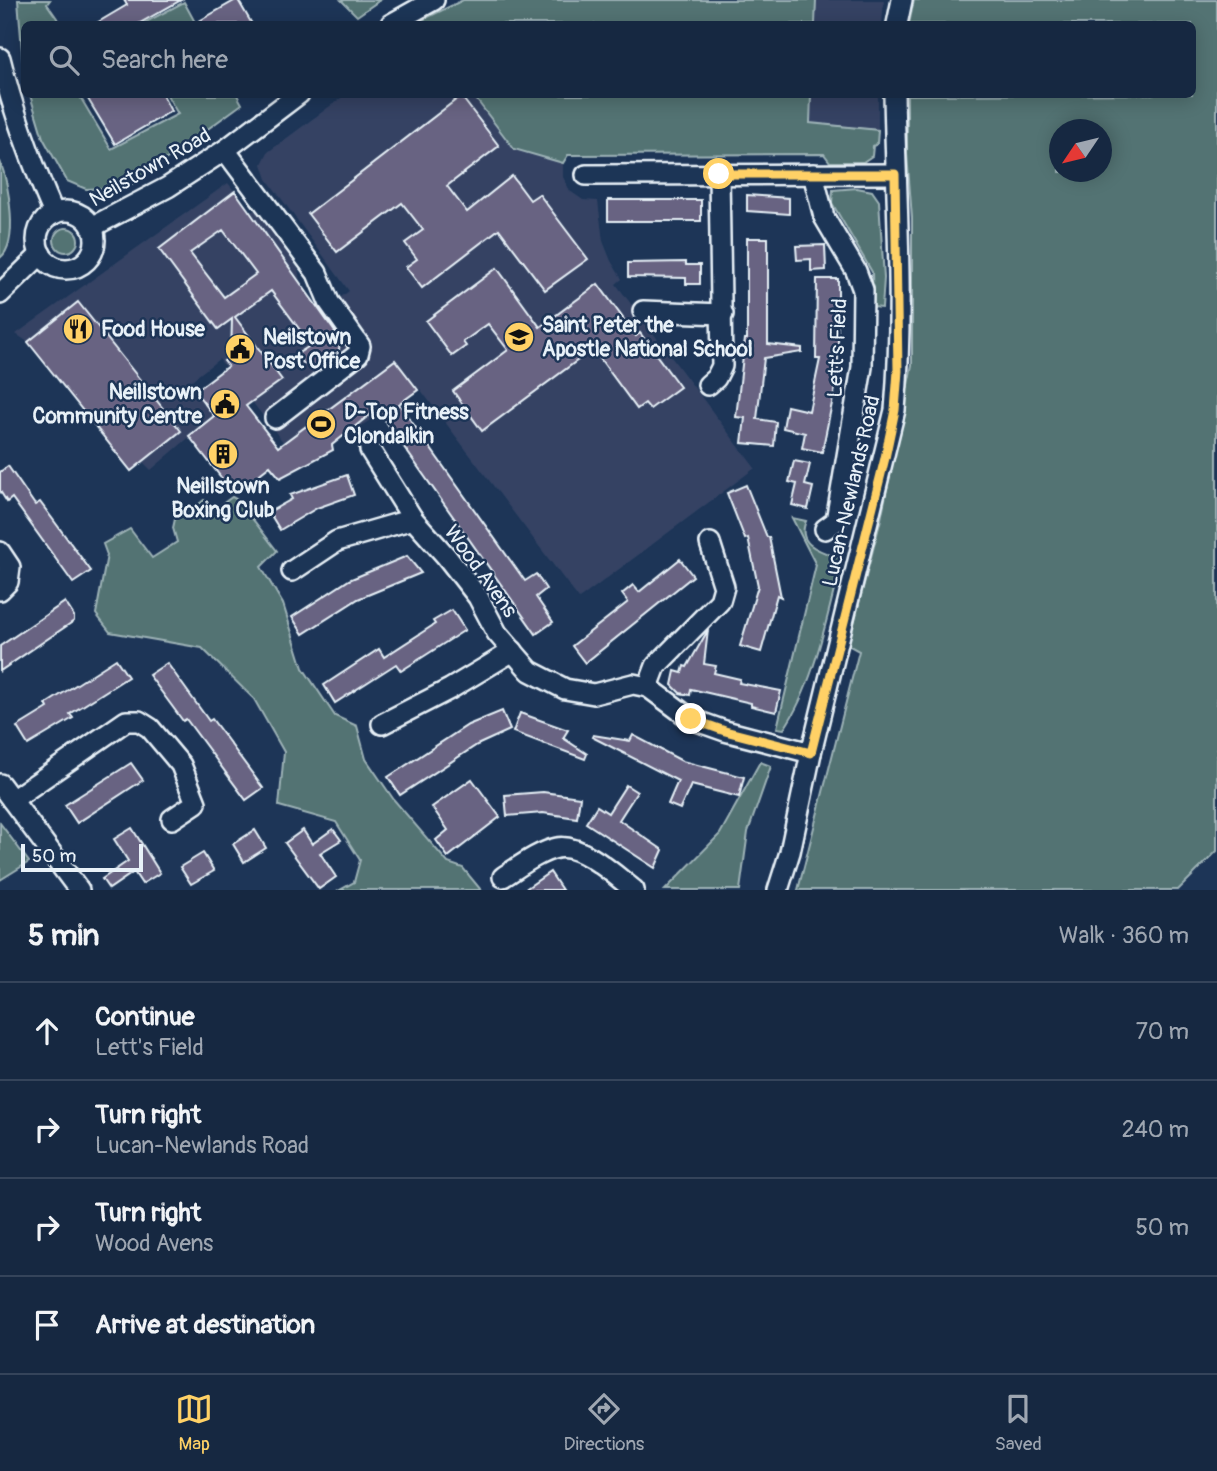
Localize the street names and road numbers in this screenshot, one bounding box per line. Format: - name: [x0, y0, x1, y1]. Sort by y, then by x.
- street label: Neilstown Road: [84, 122, 216, 213]
- street label: Lett's Field: [821, 298, 854, 398]
- street label: Lucan-Newlands Road: [816, 393, 887, 589]
- street label: Wood Avens: [438, 520, 524, 623]

